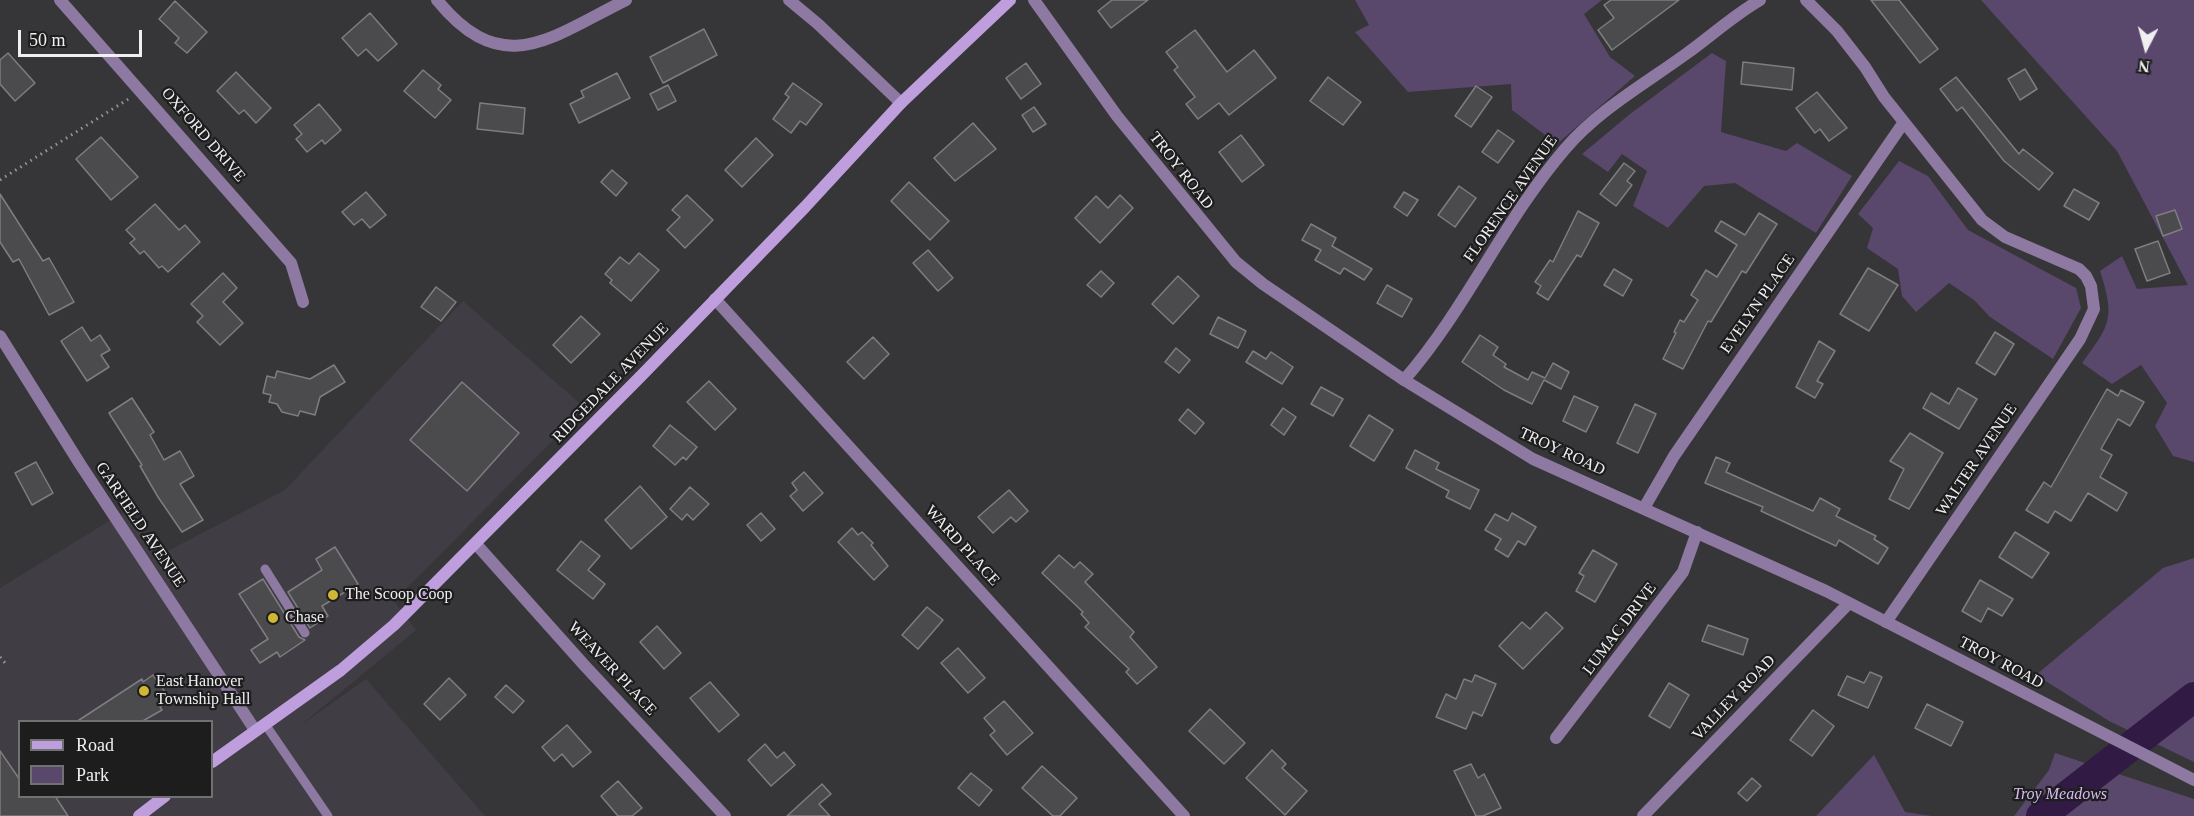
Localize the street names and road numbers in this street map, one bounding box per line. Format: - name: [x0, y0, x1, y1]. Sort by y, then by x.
- street label: OXFORD DRIVE: [157, 84, 249, 186]
- street label: TROY ROAD: [1145, 128, 1217, 214]
- street label: FLORENCE AVENUE: [1460, 132, 1562, 266]
- street label: EVELYN PLACE: [1717, 251, 1799, 357]
- street label: RIDGEDALE AVENUE: [549, 319, 673, 447]
- street label: WALTER AVENUE: [1932, 400, 2022, 520]
- street label: TROY ROAD: [1516, 424, 1608, 480]
- street label: GARFIELD AVENUE: [91, 459, 189, 591]
- street label: WARD PLACE: [921, 502, 1003, 590]
- street label: LUMAC DRIVE: [1579, 579, 1661, 679]
- street label: WEAVER PLACE: [564, 618, 660, 720]
- street label: TROY ROAD: [1955, 633, 2047, 693]
- street label: VALLEY ROAD: [1688, 651, 1780, 745]

